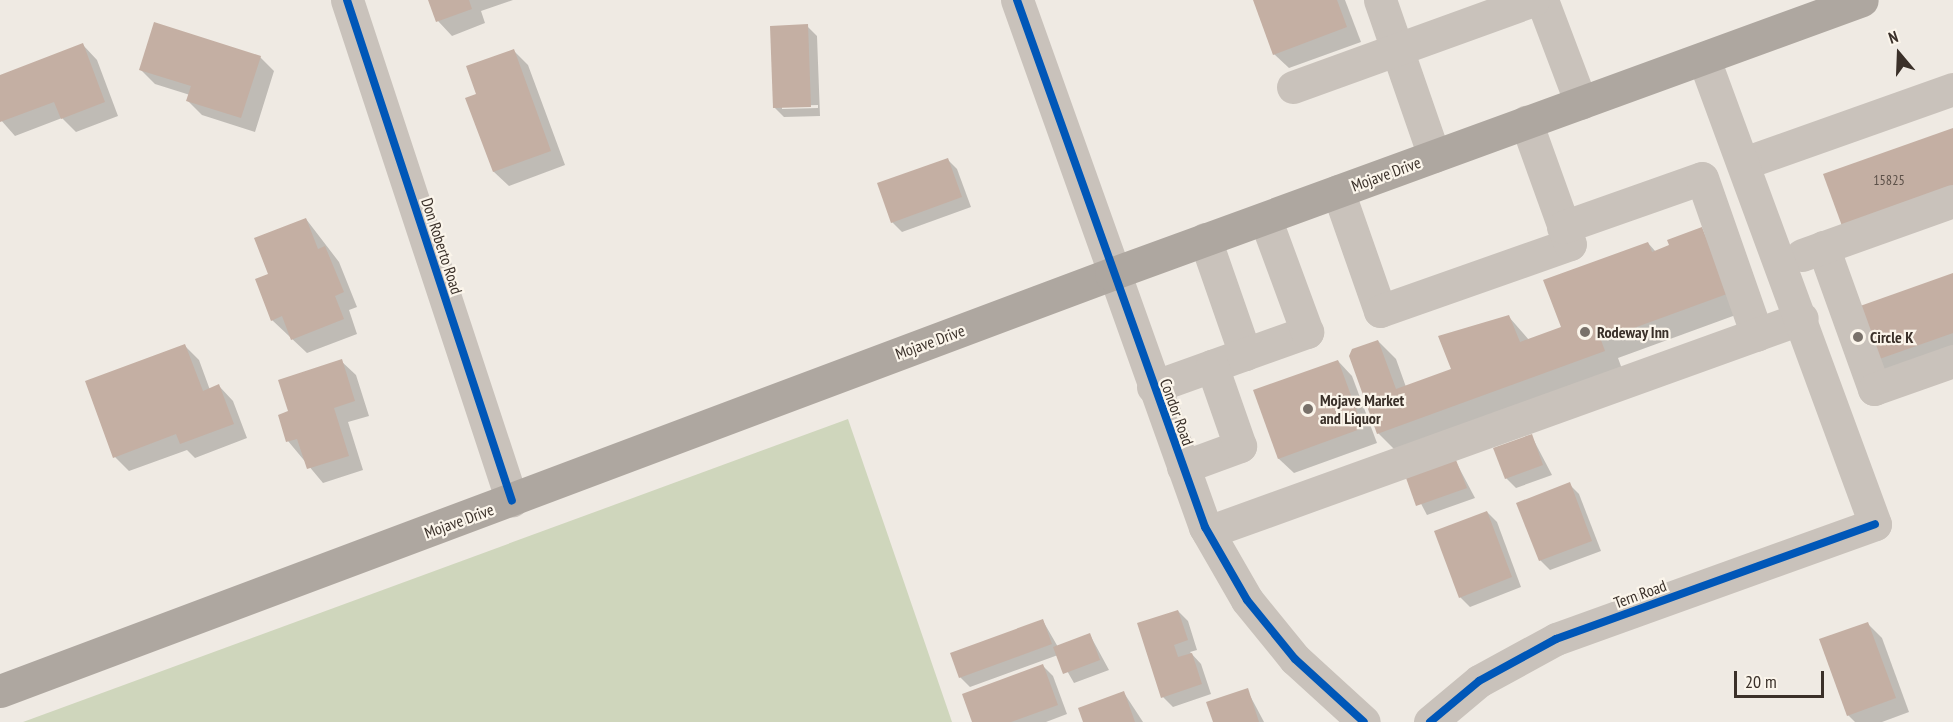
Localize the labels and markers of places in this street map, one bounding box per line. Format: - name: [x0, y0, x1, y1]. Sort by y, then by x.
- place label: Rodeway Inn: [1597, 322, 1669, 342]
- marker: Rodeway Inn: [1578, 325, 1592, 339]
- place label: Circle K: [1870, 327, 1914, 347]
- marker: Circle K: [1851, 330, 1865, 344]
- place label: Mojave Market and Liquor: [1320, 390, 1404, 428]
- marker: Mojave Market and Liquor: [1301, 402, 1315, 416]

